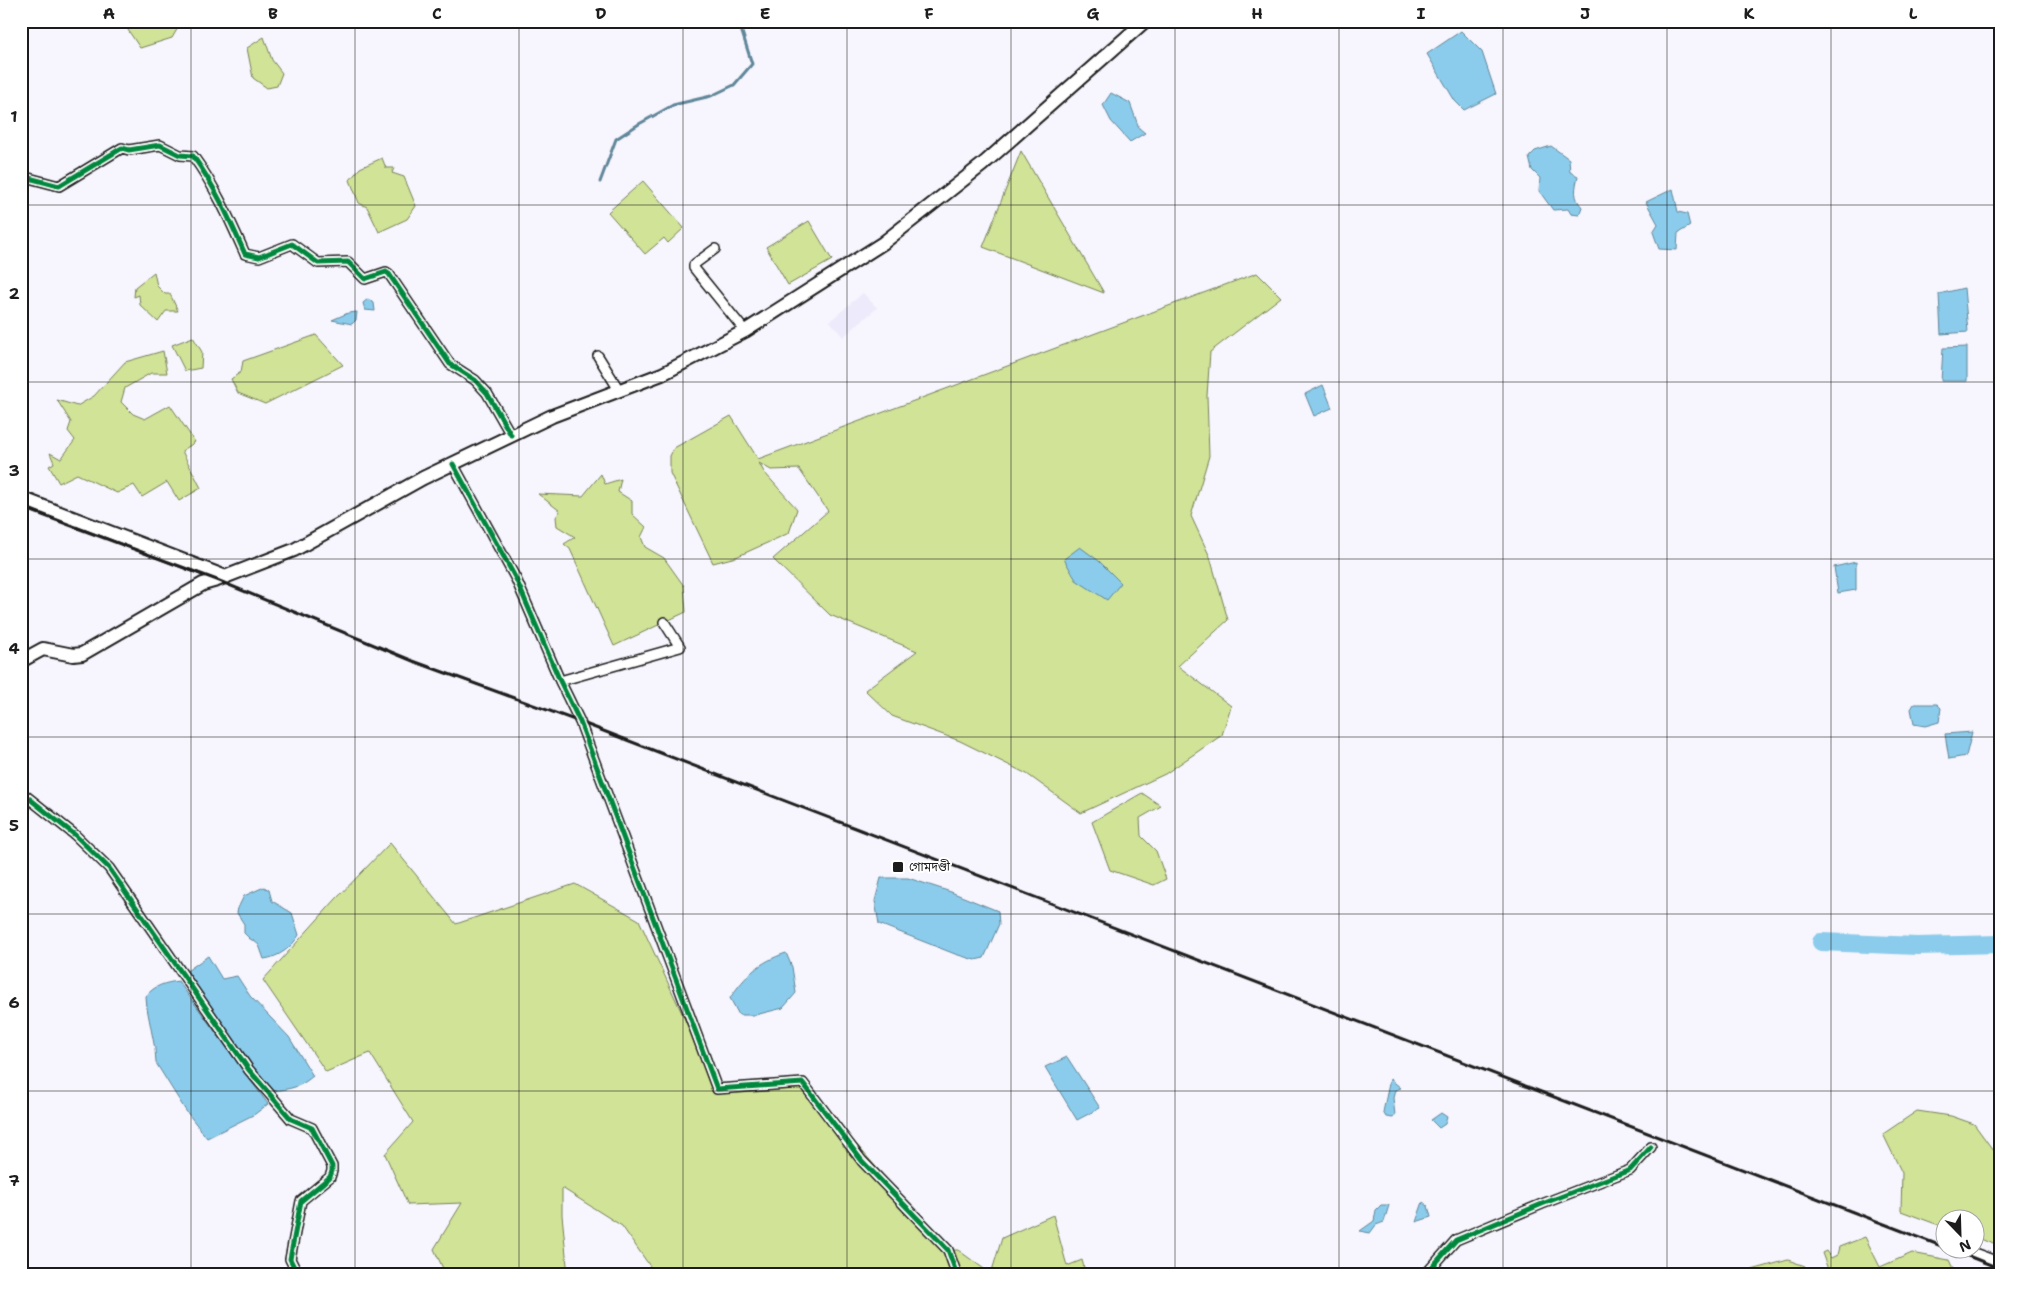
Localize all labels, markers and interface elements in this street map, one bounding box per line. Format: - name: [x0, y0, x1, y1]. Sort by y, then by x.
- text: A: [103, 3, 115, 24]
- text: B: [268, 3, 278, 24]
- text: C: [432, 3, 442, 24]
- text: D: [595, 3, 607, 24]
- text: E: [760, 3, 770, 24]
- text: F: [924, 3, 934, 24]
- text: G: [1087, 3, 1100, 24]
- text: H: [1251, 3, 1263, 24]
- text: I: [1417, 3, 1426, 24]
- text: J: [1580, 3, 1590, 24]
- text: K: [1744, 3, 1755, 24]
- text: L: [1909, 3, 1918, 24]
- text: 1: [10, 106, 18, 127]
- text: 2: [8, 283, 20, 304]
- text: 3: [8, 460, 20, 481]
- text: 4: [8, 638, 20, 659]
- text: 5: [9, 815, 19, 836]
- place label: গোমদণ্ডী: [909, 859, 951, 875]
- marker: গোমদণ্ডী: [891, 860, 905, 874]
- text: 6: [8, 992, 20, 1013]
- text: 7: [8, 1170, 20, 1191]
- north arrow: [1934, 1208, 1984, 1258]
- text: N: [1956, 1236, 1974, 1256]

